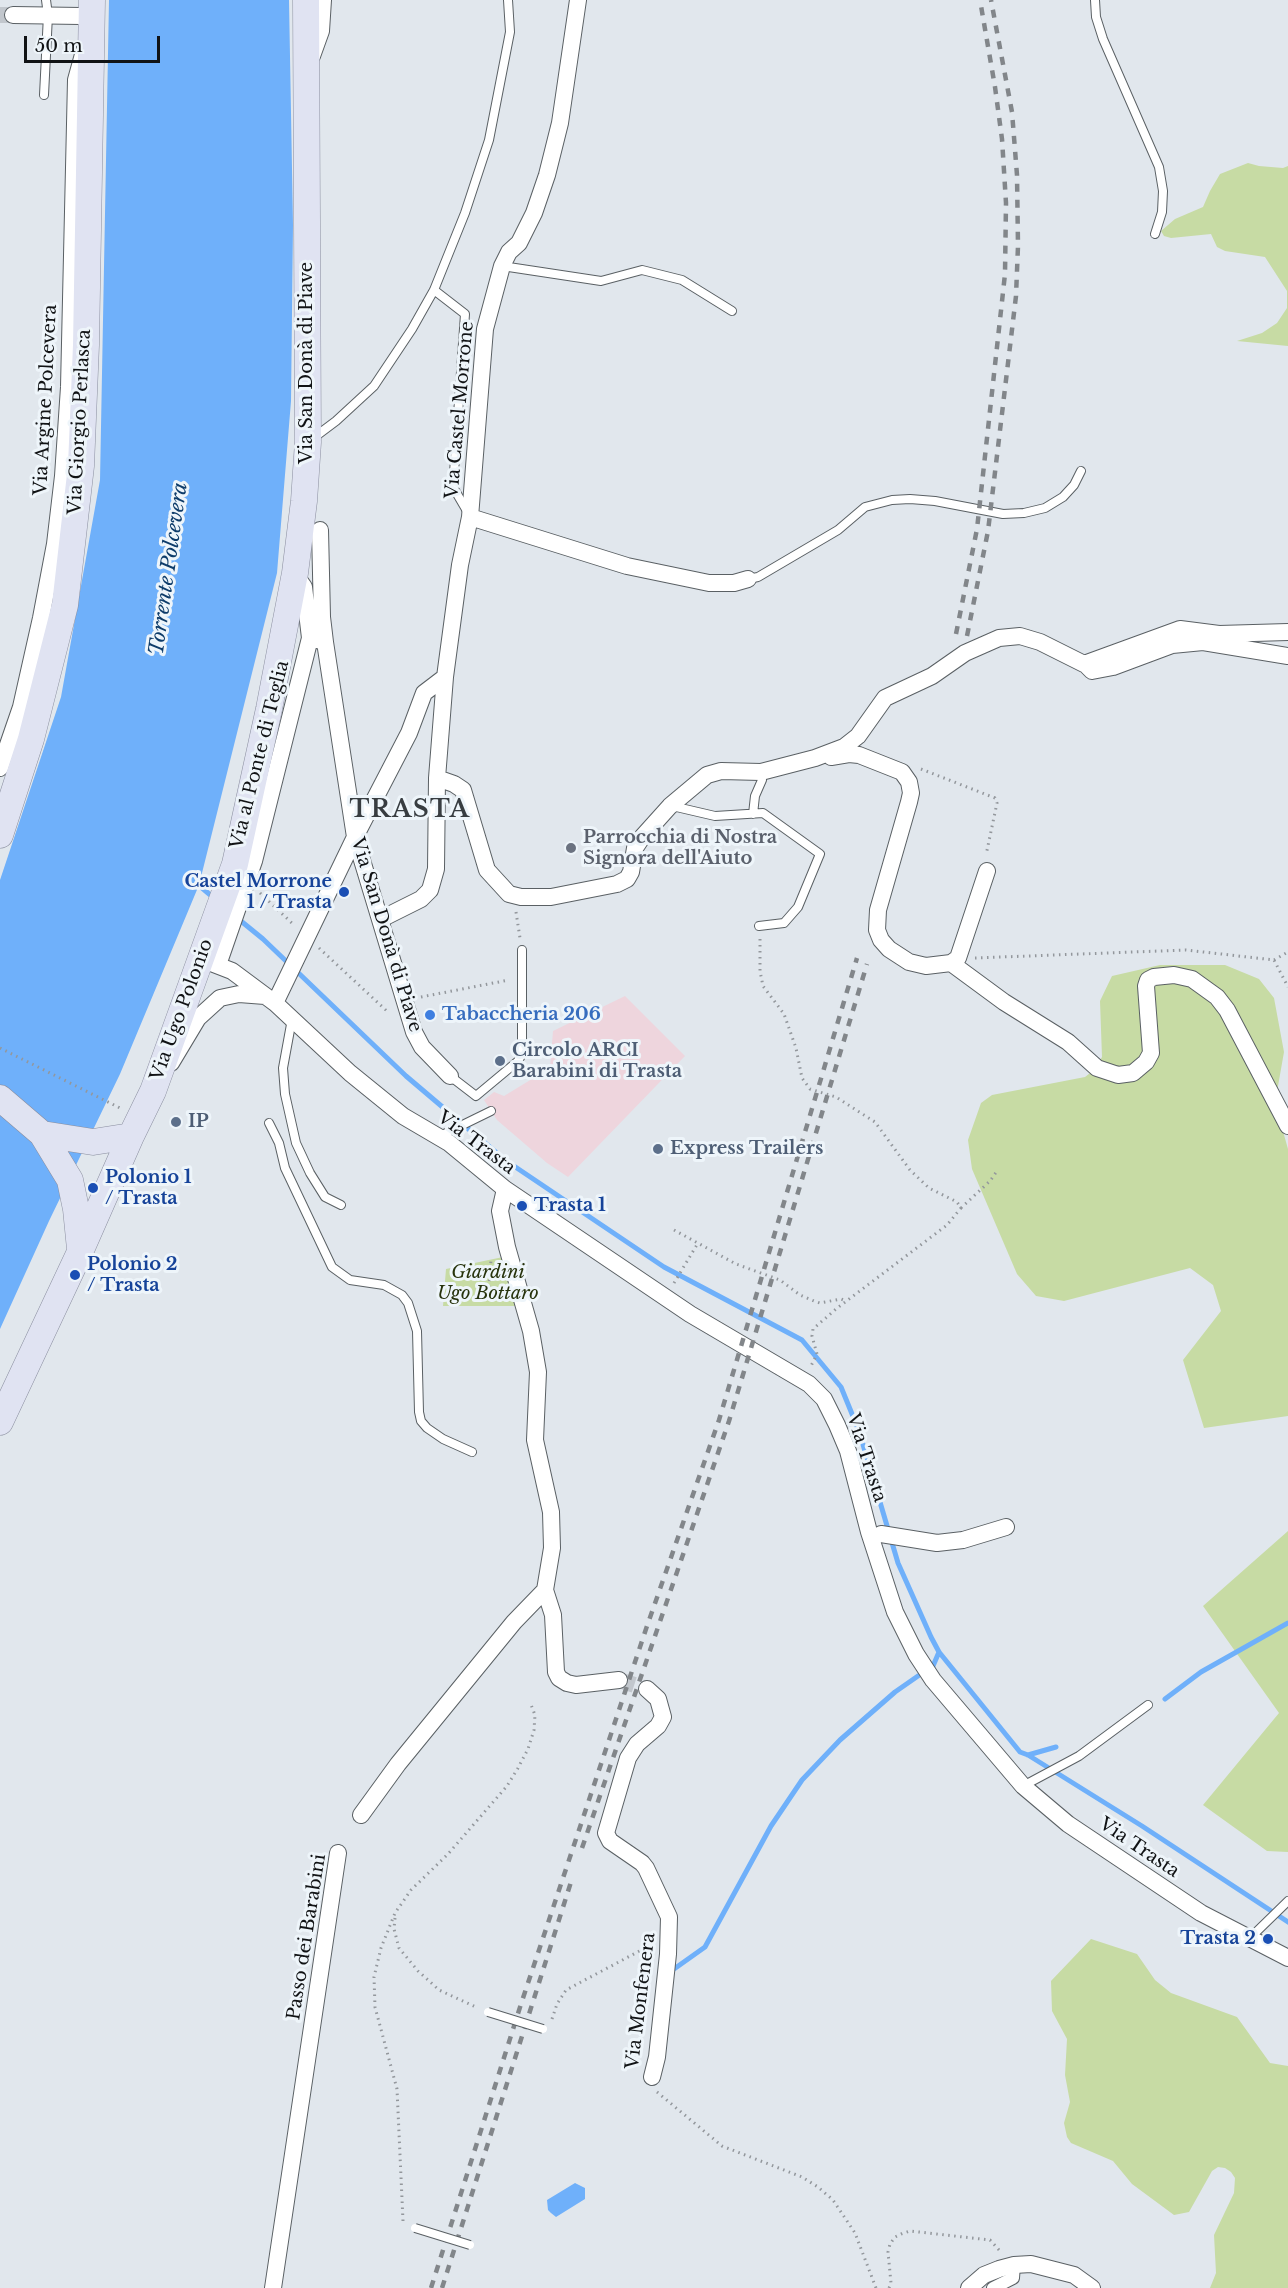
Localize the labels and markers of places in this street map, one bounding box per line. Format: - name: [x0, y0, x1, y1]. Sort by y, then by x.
- place label: Parrocchia di Nostra Signora dell'Aiuto: [583, 827, 777, 870]
- marker: Parrocchia di Nostra Signora dell'Aiuto: [564, 841, 578, 855]
- place label: Castel Morrone 1 / Trasta: [184, 871, 332, 914]
- marker: Castel Morrone 1 / Trasta: [337, 885, 351, 899]
- place label: Tabaccheria 206: [442, 1004, 601, 1026]
- marker: Tabaccheria 206: [423, 1008, 437, 1022]
- place label: Circolo ARCI Barabini di Trasta: [512, 1040, 682, 1082]
- marker: Circolo ARCI Barabini di Trasta: [493, 1054, 507, 1068]
- place label: IP: [188, 1111, 209, 1133]
- marker: IP: [169, 1115, 183, 1129]
- place label: Express Trailers: [670, 1138, 823, 1160]
- marker: Express Trailers: [651, 1142, 665, 1156]
- place label: Polonio 1 / Trasta: [105, 1167, 192, 1210]
- marker: Polonio 1 / Trasta: [86, 1181, 100, 1195]
- place label: Trasta 1: [534, 1195, 606, 1217]
- marker: Trasta 1: [515, 1199, 529, 1213]
- place label: Polonio 2 / Trasta: [87, 1254, 178, 1296]
- marker: Polonio 2 / Trasta: [68, 1268, 82, 1282]
- place label: Trasta 2: [1180, 1928, 1256, 1950]
- marker: Trasta 2: [1261, 1932, 1275, 1946]

